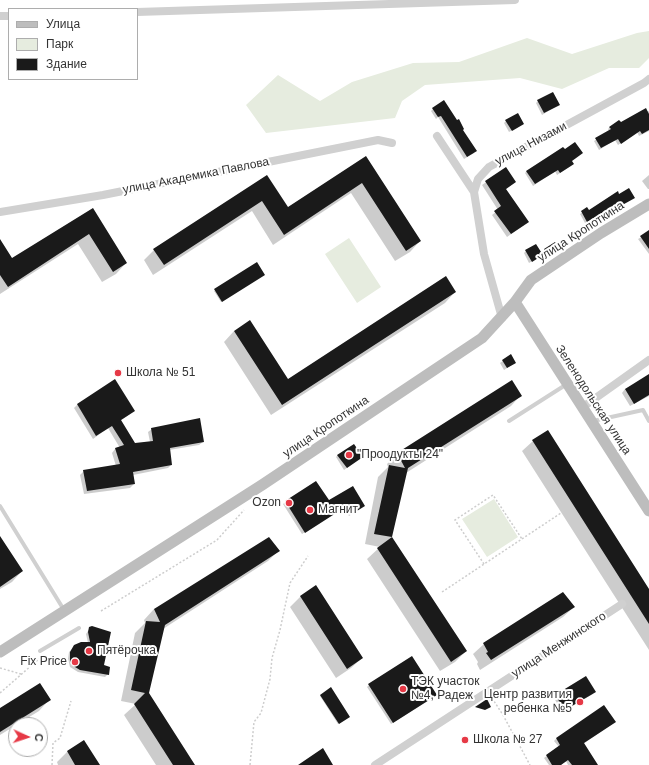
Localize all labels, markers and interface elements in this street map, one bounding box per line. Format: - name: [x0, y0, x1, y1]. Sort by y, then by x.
- legend: [8, 8, 138, 80]
- text: Улица: [46, 17, 80, 31]
- text: Парк: [46, 37, 73, 51]
- text: Здание: [46, 57, 87, 71]
- street label: улица Низами: [493, 119, 569, 169]
- street label: улица Академика Павлова: [122, 155, 270, 197]
- street label: улица Кропоткина: [535, 199, 627, 265]
- street label: Зеленодольская улица: [552, 342, 634, 458]
- place label: Школа № 51: [126, 366, 195, 380]
- marker: Школа № 51: [113, 368, 123, 378]
- street label: улица Кропоткина: [280, 393, 372, 461]
- place label: "Проодукты 24": [357, 448, 443, 462]
- marker: "Проодукты 24": [344, 450, 354, 460]
- place label: Ozon: [252, 496, 281, 510]
- marker: Ozon: [284, 498, 294, 508]
- place label: Магнит: [318, 503, 358, 517]
- marker: Магнит: [305, 505, 315, 515]
- street label: улица Менжинского: [509, 609, 609, 681]
- place label: Пятёрочка: [97, 644, 156, 658]
- marker: Пятёрочка: [84, 646, 94, 656]
- place label: Fix Price: [20, 655, 67, 669]
- marker: Fix Price: [70, 657, 80, 667]
- place label: ТЭК участок №4, Радеж: [411, 675, 479, 703]
- marker: ТЭК участок №4, Радеж: [398, 684, 408, 694]
- place label: Центр развития ребенка №5: [484, 688, 572, 716]
- marker: Центр развития ребенка №5: [575, 697, 585, 707]
- north arrow: [8, 717, 48, 757]
- text: С: [33, 733, 45, 742]
- place label: Школа № 27: [473, 733, 542, 747]
- marker: Школа № 27: [460, 735, 470, 745]

